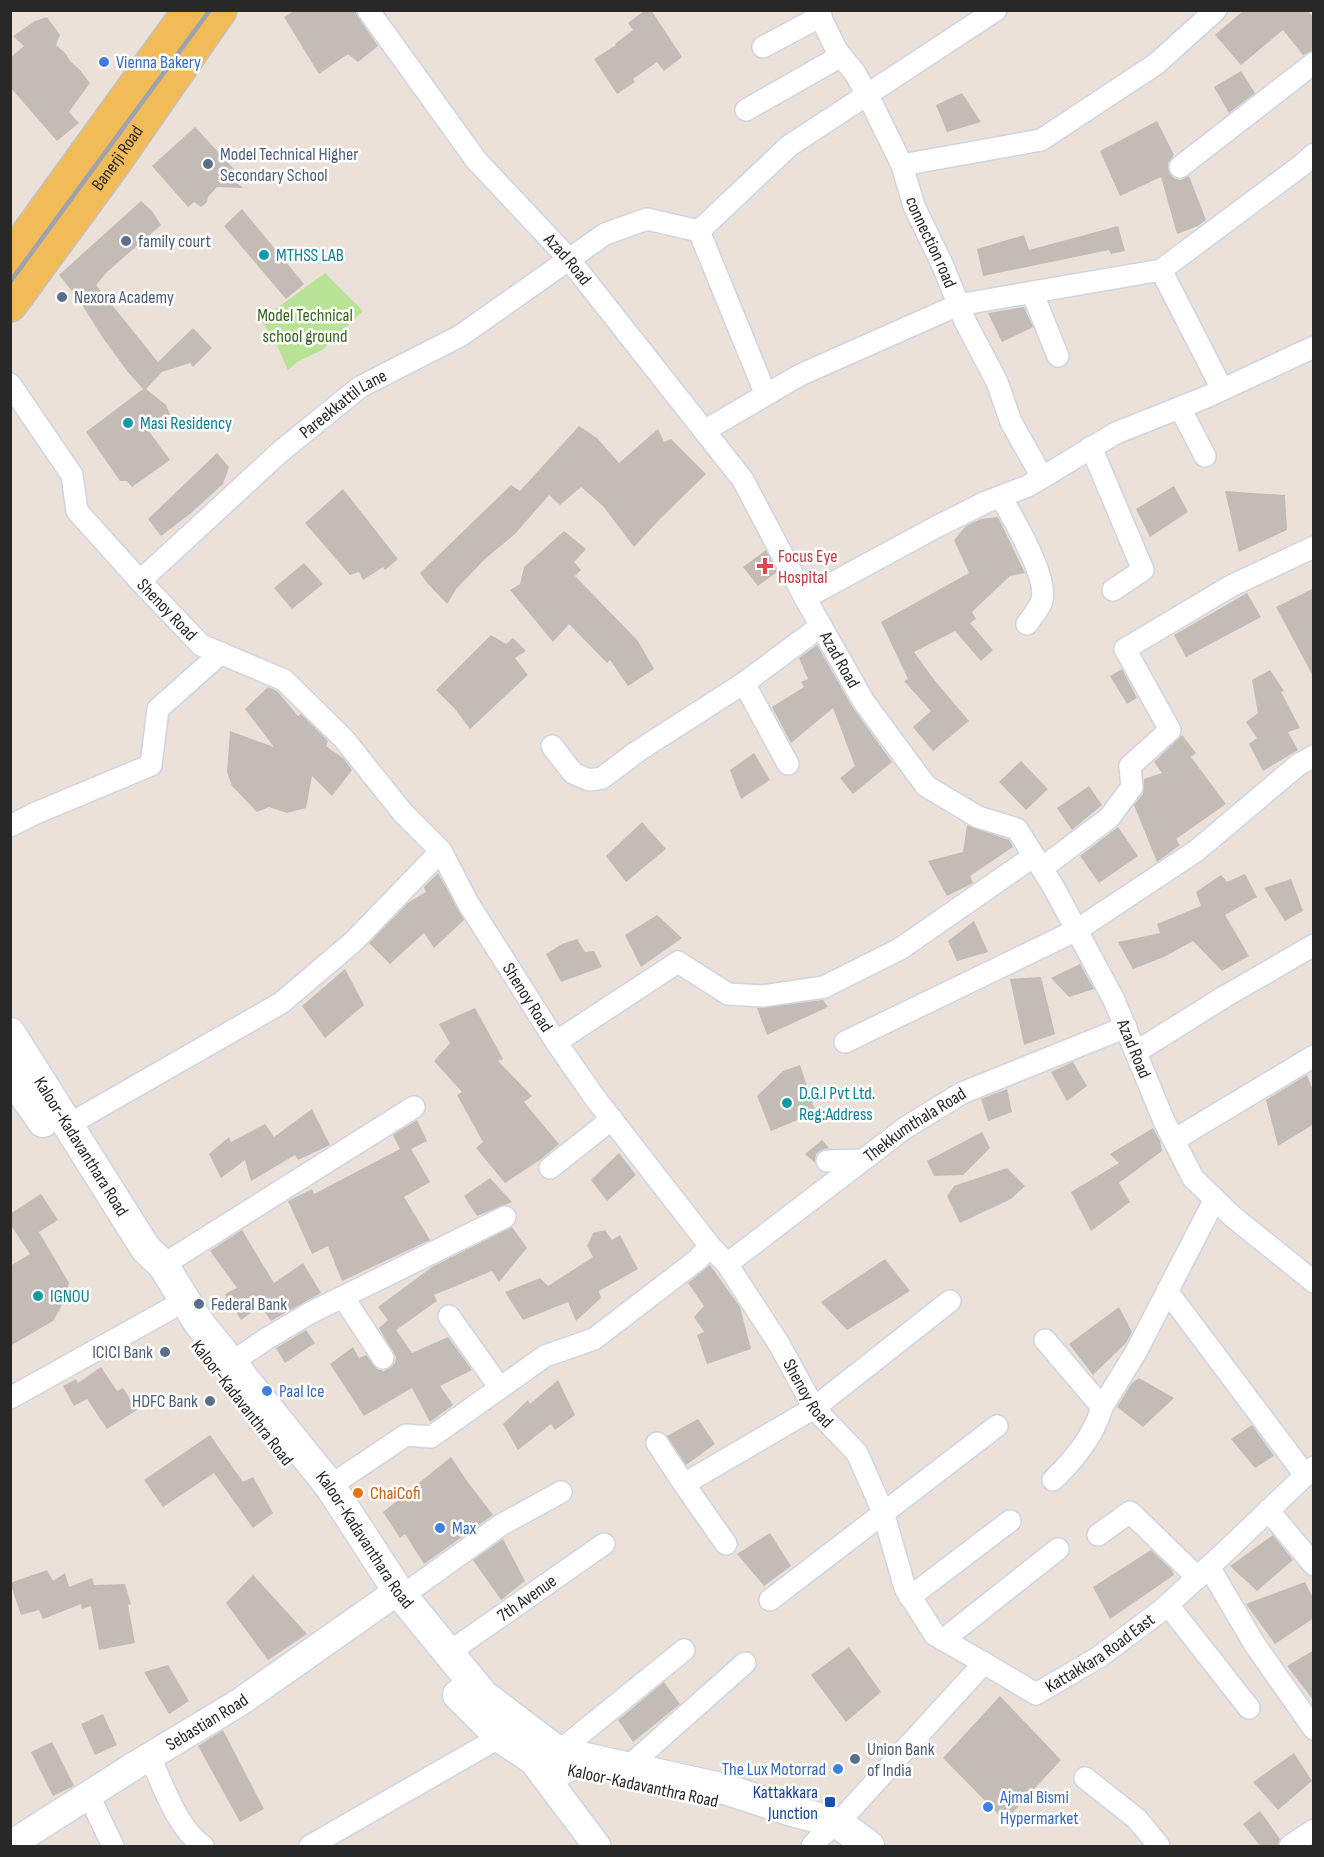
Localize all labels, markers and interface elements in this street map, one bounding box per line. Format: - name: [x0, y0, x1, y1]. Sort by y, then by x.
- place label: Vienna Bakery: [116, 52, 201, 73]
- marker: Vienna Bakery: [97, 55, 111, 69]
- street label: Banerji Road: [87, 121, 147, 194]
- place label: Model Technical Higher Secondary School: [220, 144, 358, 186]
- marker: Model Technical Higher Secondary School: [201, 157, 215, 171]
- street label: connection road: [901, 194, 961, 291]
- street label: Azad Road: [539, 228, 596, 289]
- place label: family court: [138, 231, 211, 252]
- marker: family court: [119, 234, 133, 248]
- place label: MTHSS LAB: [276, 245, 344, 266]
- marker: MTHSS LAB: [257, 248, 271, 262]
- place label: Nexora Academy: [74, 287, 174, 308]
- marker: Nexora Academy: [55, 290, 69, 304]
- park label: Model Technical school ground: [257, 305, 353, 347]
- street label: Pareekkattil Lane: [295, 365, 390, 443]
- place label: Masi Residency: [140, 413, 232, 434]
- marker: Masi Residency: [121, 416, 135, 430]
- place label: Focus Eye Hospital: [778, 546, 838, 588]
- marker: Focus Eye Hospital: [756, 557, 774, 575]
- street label: Shenoy Road: [133, 574, 202, 645]
- street label: Azad Road: [815, 627, 864, 692]
- street label: Shenoy Road: [498, 959, 557, 1036]
- street label: Azad Road: [1112, 1015, 1156, 1081]
- street label: Kaloor-Kadavanthara Road: [30, 1073, 133, 1220]
- place label: D.G.I Pvt Ltd. Reg:Address: [799, 1083, 875, 1125]
- street label: Thekkumthala Road: [859, 1083, 969, 1166]
- marker: D.G.I Pvt Ltd. Reg:Address: [780, 1096, 794, 1110]
- place label: IGNOU: [50, 1286, 90, 1307]
- marker: IGNOU: [31, 1289, 45, 1303]
- place label: Federal Bank: [211, 1294, 287, 1315]
- marker: Federal Bank: [192, 1297, 206, 1311]
- street label: Kaloor-Kadavanthra Road: [186, 1336, 298, 1470]
- place label: ICICI Bank: [92, 1342, 153, 1363]
- marker: ICICI Bank: [158, 1345, 172, 1359]
- street label: Shenoy Road: [779, 1355, 838, 1432]
- place label: Paal Ice: [279, 1381, 324, 1402]
- marker: Paal Ice: [260, 1384, 274, 1398]
- place label: HDFC Bank: [132, 1391, 198, 1412]
- marker: HDFC Bank: [203, 1394, 217, 1408]
- street label: Kaloor-Kadavanthara Road: [312, 1467, 418, 1613]
- place label: ChaiCofi: [370, 1483, 421, 1504]
- marker: ChaiCofi: [351, 1486, 365, 1500]
- place label: Max: [452, 1518, 477, 1539]
- marker: Max: [433, 1521, 447, 1535]
- street label: 7th Avenue: [493, 1570, 560, 1626]
- street label: Kattakkara Road East: [1041, 1608, 1159, 1697]
- street label: Sebastian Road: [162, 1689, 252, 1755]
- place label: Union Bank of India: [867, 1739, 935, 1781]
- marker: Union Bank of India: [848, 1752, 862, 1766]
- place label: The Lux Motorrad: [722, 1759, 826, 1780]
- street label: Kaloor-Kadavanthra Road: [566, 1760, 720, 1812]
- marker: The Lux Motorrad: [831, 1762, 845, 1776]
- place label: Kattakkara Junction: [753, 1782, 818, 1824]
- place label: Ajmal Bismi Hypermarket: [999, 1787, 1079, 1829]
- marker: Kattakkara Junction: [823, 1795, 837, 1809]
- marker: Ajmal Bismi Hypermarket: [981, 1800, 995, 1814]

